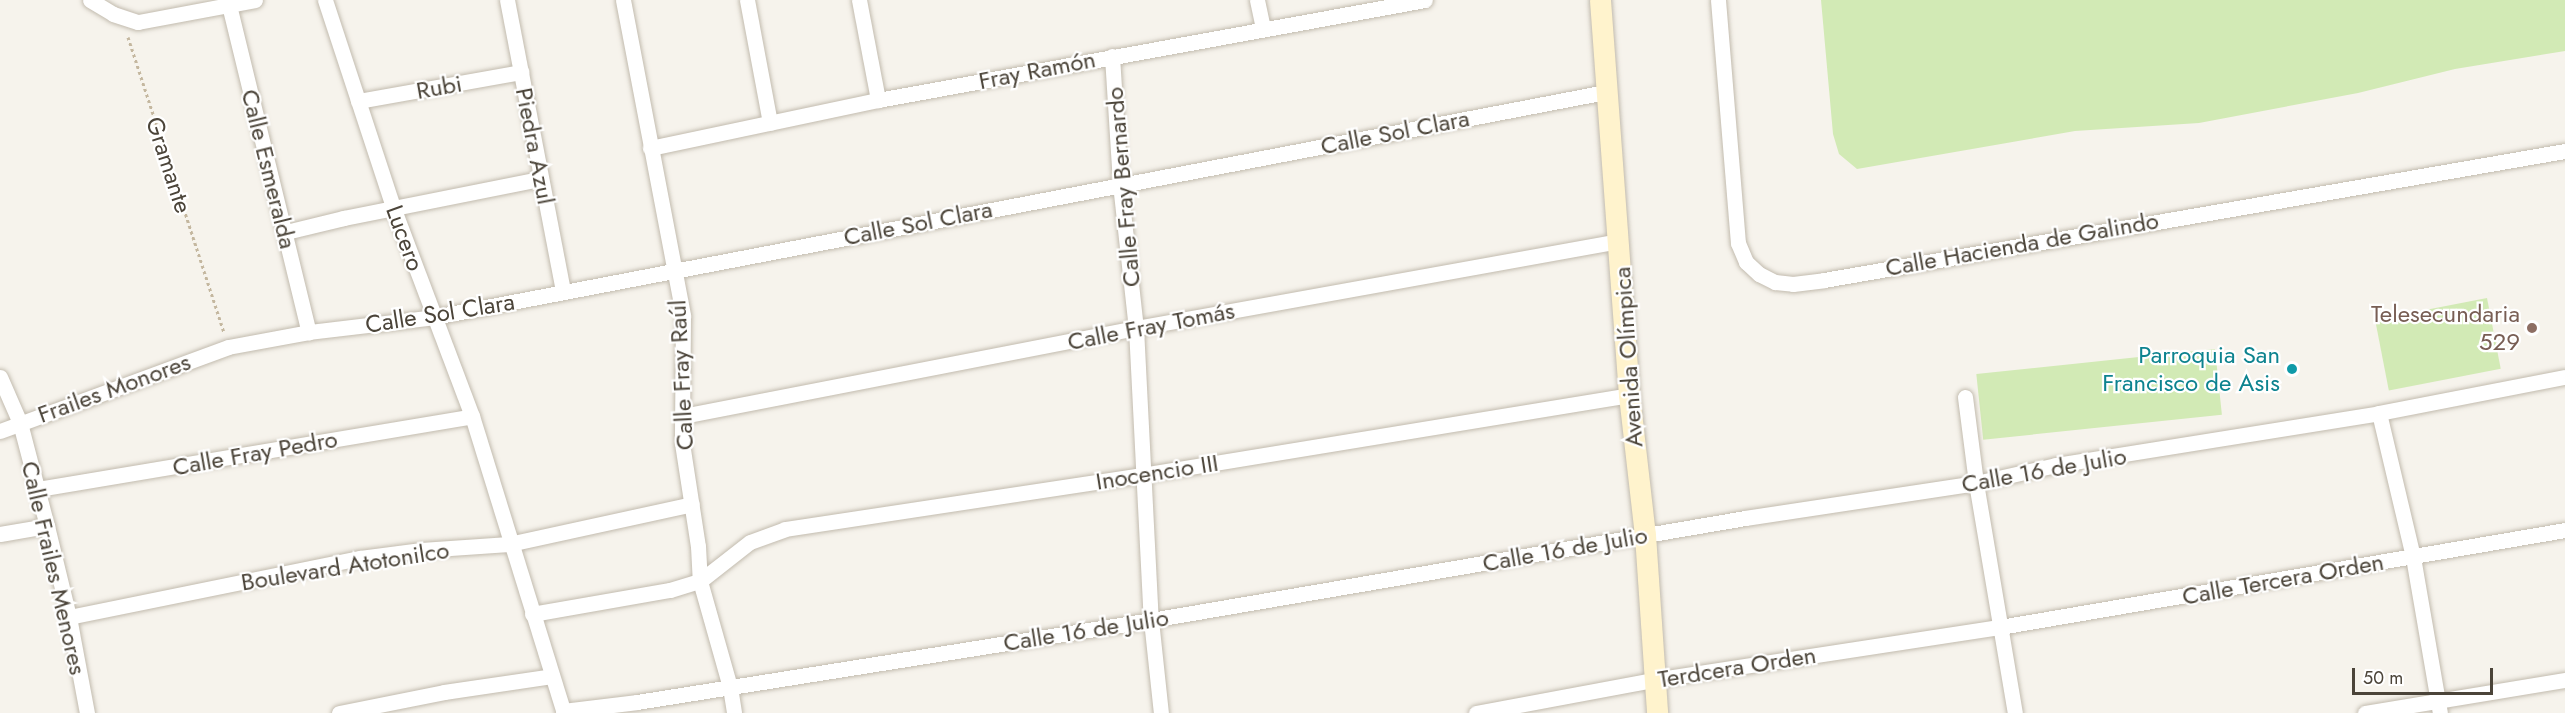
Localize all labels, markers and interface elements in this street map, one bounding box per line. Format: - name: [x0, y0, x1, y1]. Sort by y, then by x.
- street label: Fray Ramón: [976, 45, 1098, 95]
- street label: Rubi: [414, 69, 464, 105]
- street label: Piedra Azul: [510, 85, 560, 207]
- street label: Calle Esmeralda: [235, 86, 303, 252]
- street label: Calle Fray Bernardo: [1100, 86, 1146, 288]
- street label: Calle Sol Clara: [1318, 103, 1472, 161]
- street label: Gramante: [140, 113, 198, 217]
- street label: Calle Sol Clara: [841, 194, 995, 252]
- street label: Lucero: [380, 201, 430, 275]
- street label: Calle Hacienda de Galindo: [1883, 206, 2161, 282]
- street label: Avenida Olímpica: [1607, 266, 1649, 448]
- street label: Calle Sol Clara: [363, 287, 517, 339]
- street label: Calle Fray Tomás: [1065, 296, 1237, 356]
- street label: Calle Fray Raúl: [663, 299, 699, 451]
- place label: Telesecundaria 529: [2371, 300, 2520, 356]
- marker: Telesecundaria 529: [2525, 321, 2539, 335]
- place label: Parroquia San Francisco de Asis: [2102, 341, 2280, 397]
- street label: Frailes Monores: [34, 347, 194, 429]
- marker: Parroquia San Francisco de Asis: [2285, 362, 2299, 376]
- street label: Calle Fray Pedro: [170, 424, 340, 482]
- street label: Calle 16 de Julio: [1959, 441, 2129, 499]
- street label: Inocencio III: [1094, 448, 1220, 496]
- street label: Calle Frailes Menores: [15, 458, 93, 678]
- street label: Calle 16 de Julio: [1480, 520, 1650, 578]
- street label: Boulevard Atotonilco: [239, 535, 451, 597]
- street label: Calle Tercera Orden: [2180, 547, 2386, 611]
- street label: Calle 16 de Julio: [1001, 603, 1171, 657]
- street label: Terdcera Orden: [1656, 640, 1818, 694]
- scale bar: [2355, 656, 2496, 694]
- text: 50 m: [2363, 665, 2403, 691]

